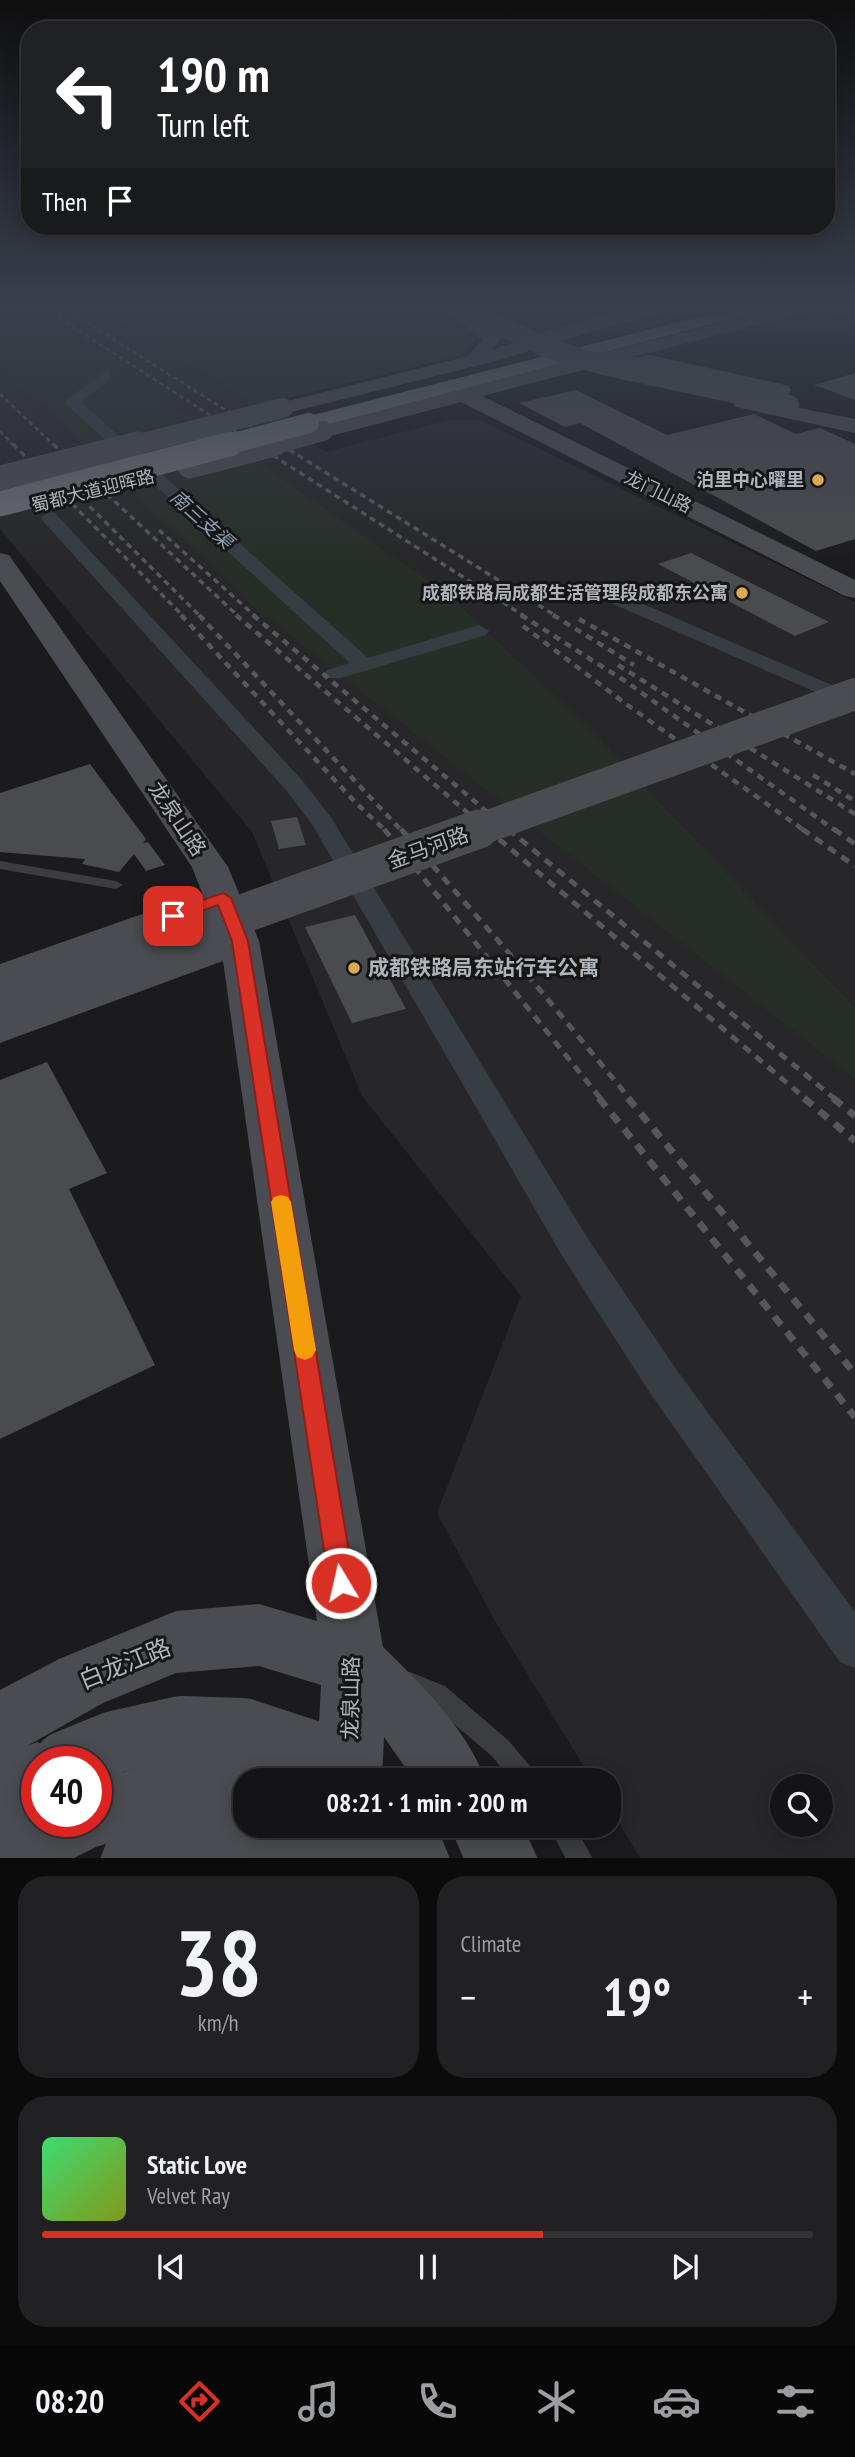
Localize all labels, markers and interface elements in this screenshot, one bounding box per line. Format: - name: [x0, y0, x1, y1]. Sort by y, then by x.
- text: 190 m: [157, 42, 270, 106]
- icon: left: [42, 49, 133, 140]
- text: Turn left: [157, 104, 249, 146]
- icon: arrive: [101, 182, 139, 220]
- text: Then: [42, 185, 87, 218]
- street label: 蜀都大道迎晖路: [29, 464, 157, 517]
- street label: 龙门山路: [621, 465, 696, 518]
- place label: 泊里中心曜里: [696, 468, 804, 491]
- marker: 泊里中心曜里: [810, 472, 826, 488]
- water label: 南三支渠: [166, 485, 240, 555]
- place label: 成都铁路局成都生活管理段成都东公寓: [422, 581, 728, 604]
- marker: 成都铁路局成都生活管理段成都东公寓: [734, 585, 750, 601]
- street label: 龙泉山路: [143, 776, 212, 861]
- street label: 金马河路: [384, 820, 472, 875]
- pin: [143, 886, 203, 946]
- icon: arrive: [154, 897, 192, 935]
- place label: 成都铁路局东站行车公寓: [368, 954, 599, 981]
- marker: 成都铁路局东站行车公寓: [346, 960, 362, 976]
- position arrow: [304, 1546, 378, 1620]
- street label: 白龙江路: [75, 1631, 175, 1696]
- street label: 龙泉山路: [336, 1656, 365, 1740]
- speed limit sign: 40: [21, 1746, 112, 1837]
- map controls: [770, 1774, 833, 1837]
- button: search: [770, 1774, 833, 1837]
- text: 08:21 · 1 min · 200 m: [327, 1786, 527, 1819]
- text: 38: [175, 1903, 262, 2021]
- text: Climate: [461, 1929, 521, 1958]
- text: 19°: [602, 1963, 671, 2030]
- text: −: [461, 1972, 476, 2021]
- text: +: [797, 1972, 813, 2021]
- text: km/h: [198, 2008, 239, 2037]
- text: Static Love: [147, 2148, 247, 2181]
- text: Velvet Ray: [147, 2181, 230, 2210]
- icon: previous: [152, 2248, 190, 2286]
- icon: pause: [409, 2248, 447, 2286]
- icon: next: [666, 2248, 704, 2286]
- icon: directions: [175, 2377, 224, 2426]
- icon: music: [294, 2377, 343, 2426]
- icon: phone: [413, 2377, 462, 2426]
- icon: climate: [532, 2377, 581, 2426]
- icon: car: [652, 2377, 701, 2426]
- icon: filters: [771, 2377, 820, 2426]
- text: 08:20: [35, 2380, 104, 2422]

